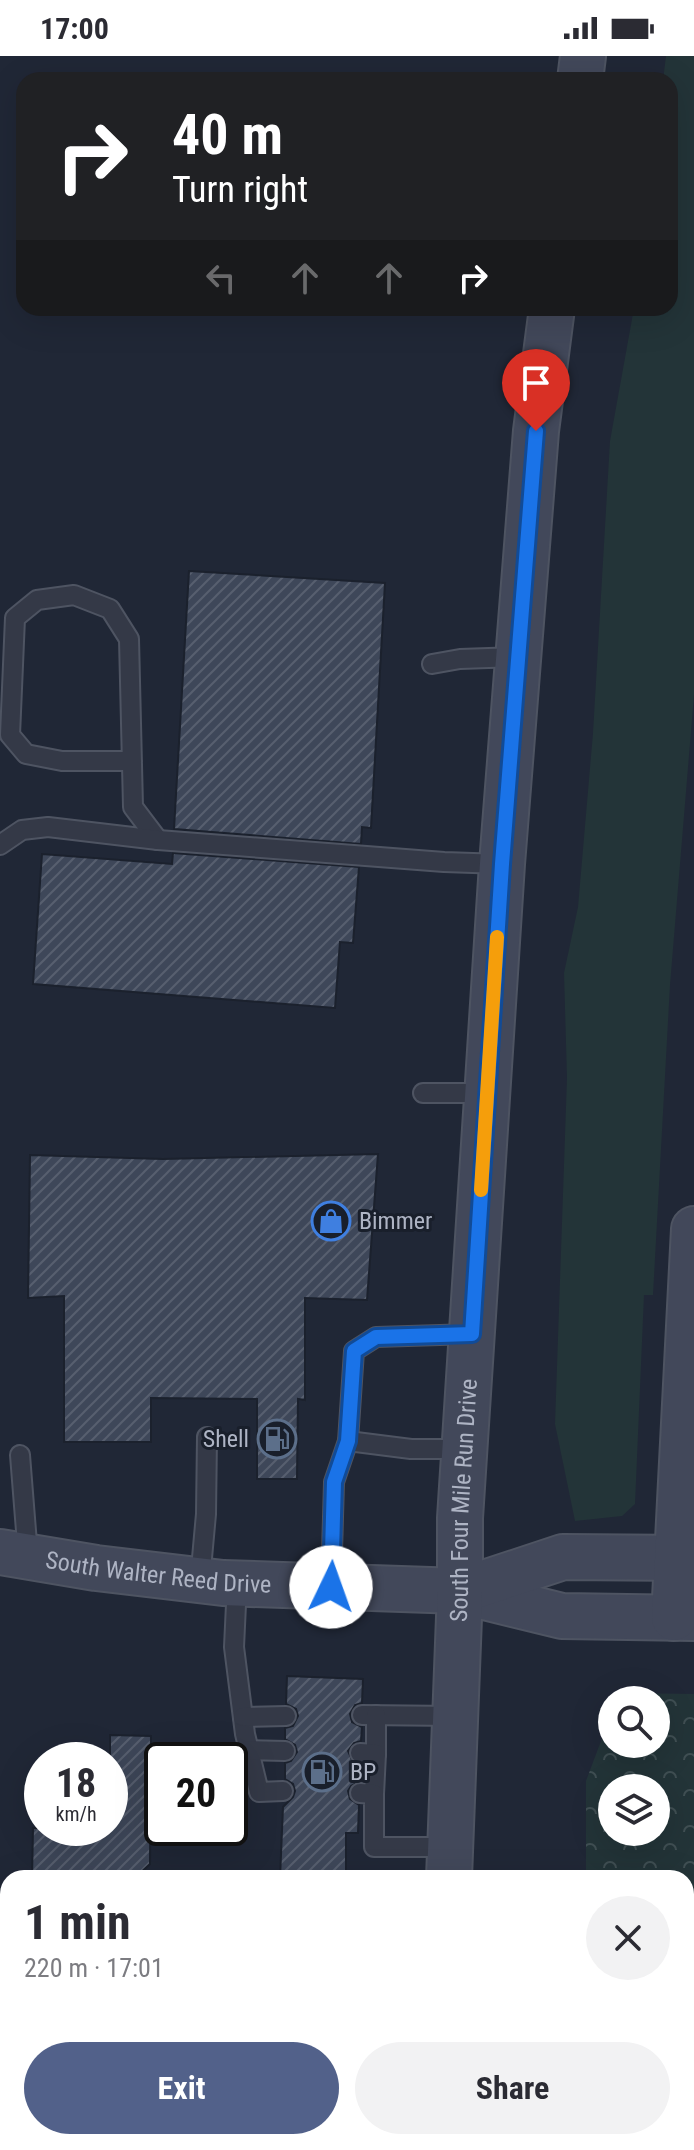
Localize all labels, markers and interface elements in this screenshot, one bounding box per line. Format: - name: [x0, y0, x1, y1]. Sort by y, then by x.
- text: 17:00: [40, 11, 109, 46]
- text: 40 m: [172, 102, 283, 168]
- icon: right: [40, 104, 144, 208]
- text: Turn right: [172, 169, 308, 211]
- icon: left: [199, 256, 243, 300]
- icon: ahead: [283, 256, 327, 300]
- icon: ahead: [367, 256, 411, 300]
- icon: right: [451, 256, 495, 300]
- pin: [502, 349, 570, 431]
- icon: arrive: [514, 361, 558, 405]
- shop icon: Bimmer: [310, 1200, 352, 1242]
- place label: Bimmer: [359, 1207, 432, 1235]
- street label: South Four Mile Run Drive: [445, 1378, 483, 1622]
- fuel station icon: Shell: [256, 1418, 298, 1460]
- place label: Shell: [203, 1425, 249, 1453]
- position arrow: [289, 1545, 373, 1629]
- street label: South Walter Reed Drive: [44, 1546, 272, 1599]
- map controls: [598, 1686, 670, 1846]
- button: search: [598, 1686, 670, 1758]
- speed limit sign: 20: [144, 1742, 248, 1846]
- fuel station icon: BP: [301, 1751, 343, 1793]
- place label: BP: [350, 1758, 376, 1786]
- text: 18: [56, 1760, 96, 1807]
- button: layers: [598, 1774, 670, 1846]
- text: km/h: [55, 1802, 97, 1826]
- text: 1 min: [24, 1894, 131, 1951]
- button: close: [586, 1896, 670, 1980]
- text: 220 m · 17:01: [24, 1953, 164, 1983]
- button: Exit: [24, 2042, 339, 2134]
- button: Share: [355, 2042, 670, 2134]

